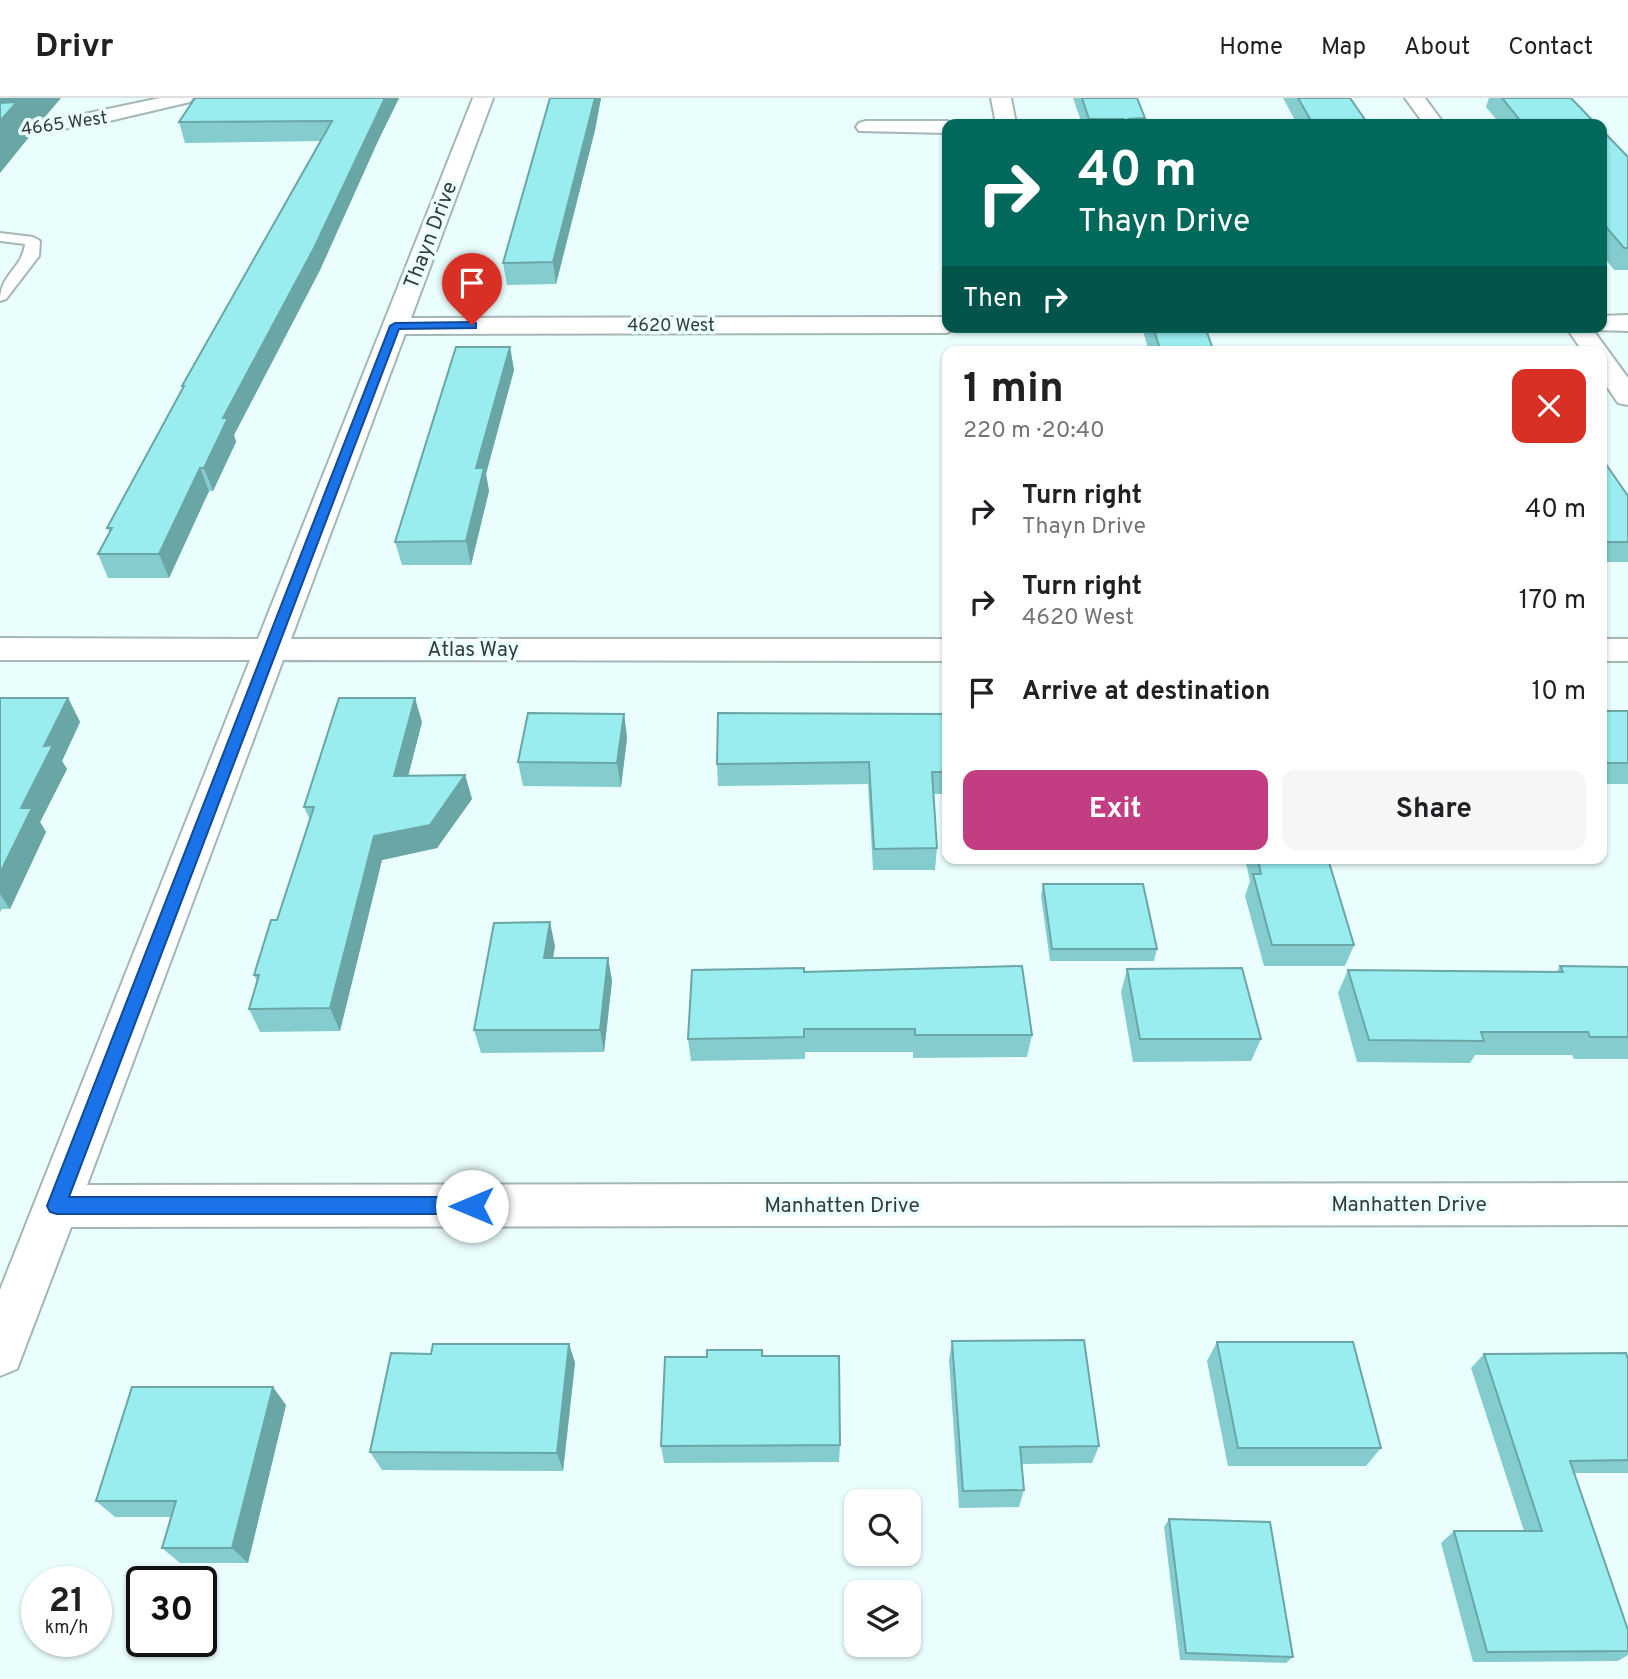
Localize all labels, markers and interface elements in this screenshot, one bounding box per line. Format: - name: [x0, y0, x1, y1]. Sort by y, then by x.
- text: Drivr: [35, 27, 114, 69]
- text: Home: [1219, 33, 1283, 63]
- text: Map: [1321, 33, 1366, 63]
- text: About: [1404, 33, 1470, 63]
- text: Contact: [1508, 33, 1593, 63]
- street label: 4665 West: [20, 107, 109, 142]
- text: 40 m: [1078, 142, 1197, 204]
- icon: right: [963, 147, 1054, 238]
- street label: Thayn Drive: [399, 178, 464, 293]
- text: Thayn Drive: [1078, 203, 1250, 243]
- pin: [442, 253, 502, 325]
- icon: arrive: [453, 264, 491, 302]
- icon: right: [1036, 280, 1074, 318]
- text: Then: [963, 283, 1022, 316]
- street label: 4620 West: [627, 315, 715, 338]
- text: 1 min: [963, 364, 1064, 417]
- button: close: [1512, 369, 1586, 443]
- text: 220 m · 20:40: [963, 417, 1105, 446]
- text: Turn right: [1022, 480, 1142, 513]
- icon: right: [963, 492, 1001, 530]
- text: 40 m: [1525, 494, 1586, 527]
- text: Thayn Drive: [1022, 513, 1146, 542]
- text: Turn right: [1022, 571, 1142, 604]
- icon: right: [963, 583, 1001, 621]
- text: 170 m: [1519, 585, 1586, 618]
- text: 4620 West: [1022, 604, 1134, 633]
- street label: Atlas Way: [427, 637, 519, 664]
- icon: arrive: [963, 674, 1001, 712]
- text: Arrive at destination: [1022, 676, 1270, 709]
- text: 10 m: [1531, 676, 1586, 709]
- button: Exit: [963, 770, 1268, 850]
- button: Share: [1282, 770, 1586, 850]
- position arrow: [435, 1169, 509, 1243]
- street label: Manhatten Drive: [1331, 1192, 1487, 1219]
- street label: Manhatten Drive: [764, 1193, 920, 1220]
- map controls: [844, 1489, 921, 1657]
- button: search: [844, 1489, 921, 1566]
- speed limit sign: 30: [126, 1566, 217, 1657]
- text: 21: [49, 1580, 84, 1624]
- button: layers: [844, 1580, 921, 1657]
- text: km/h: [45, 1617, 88, 1640]

